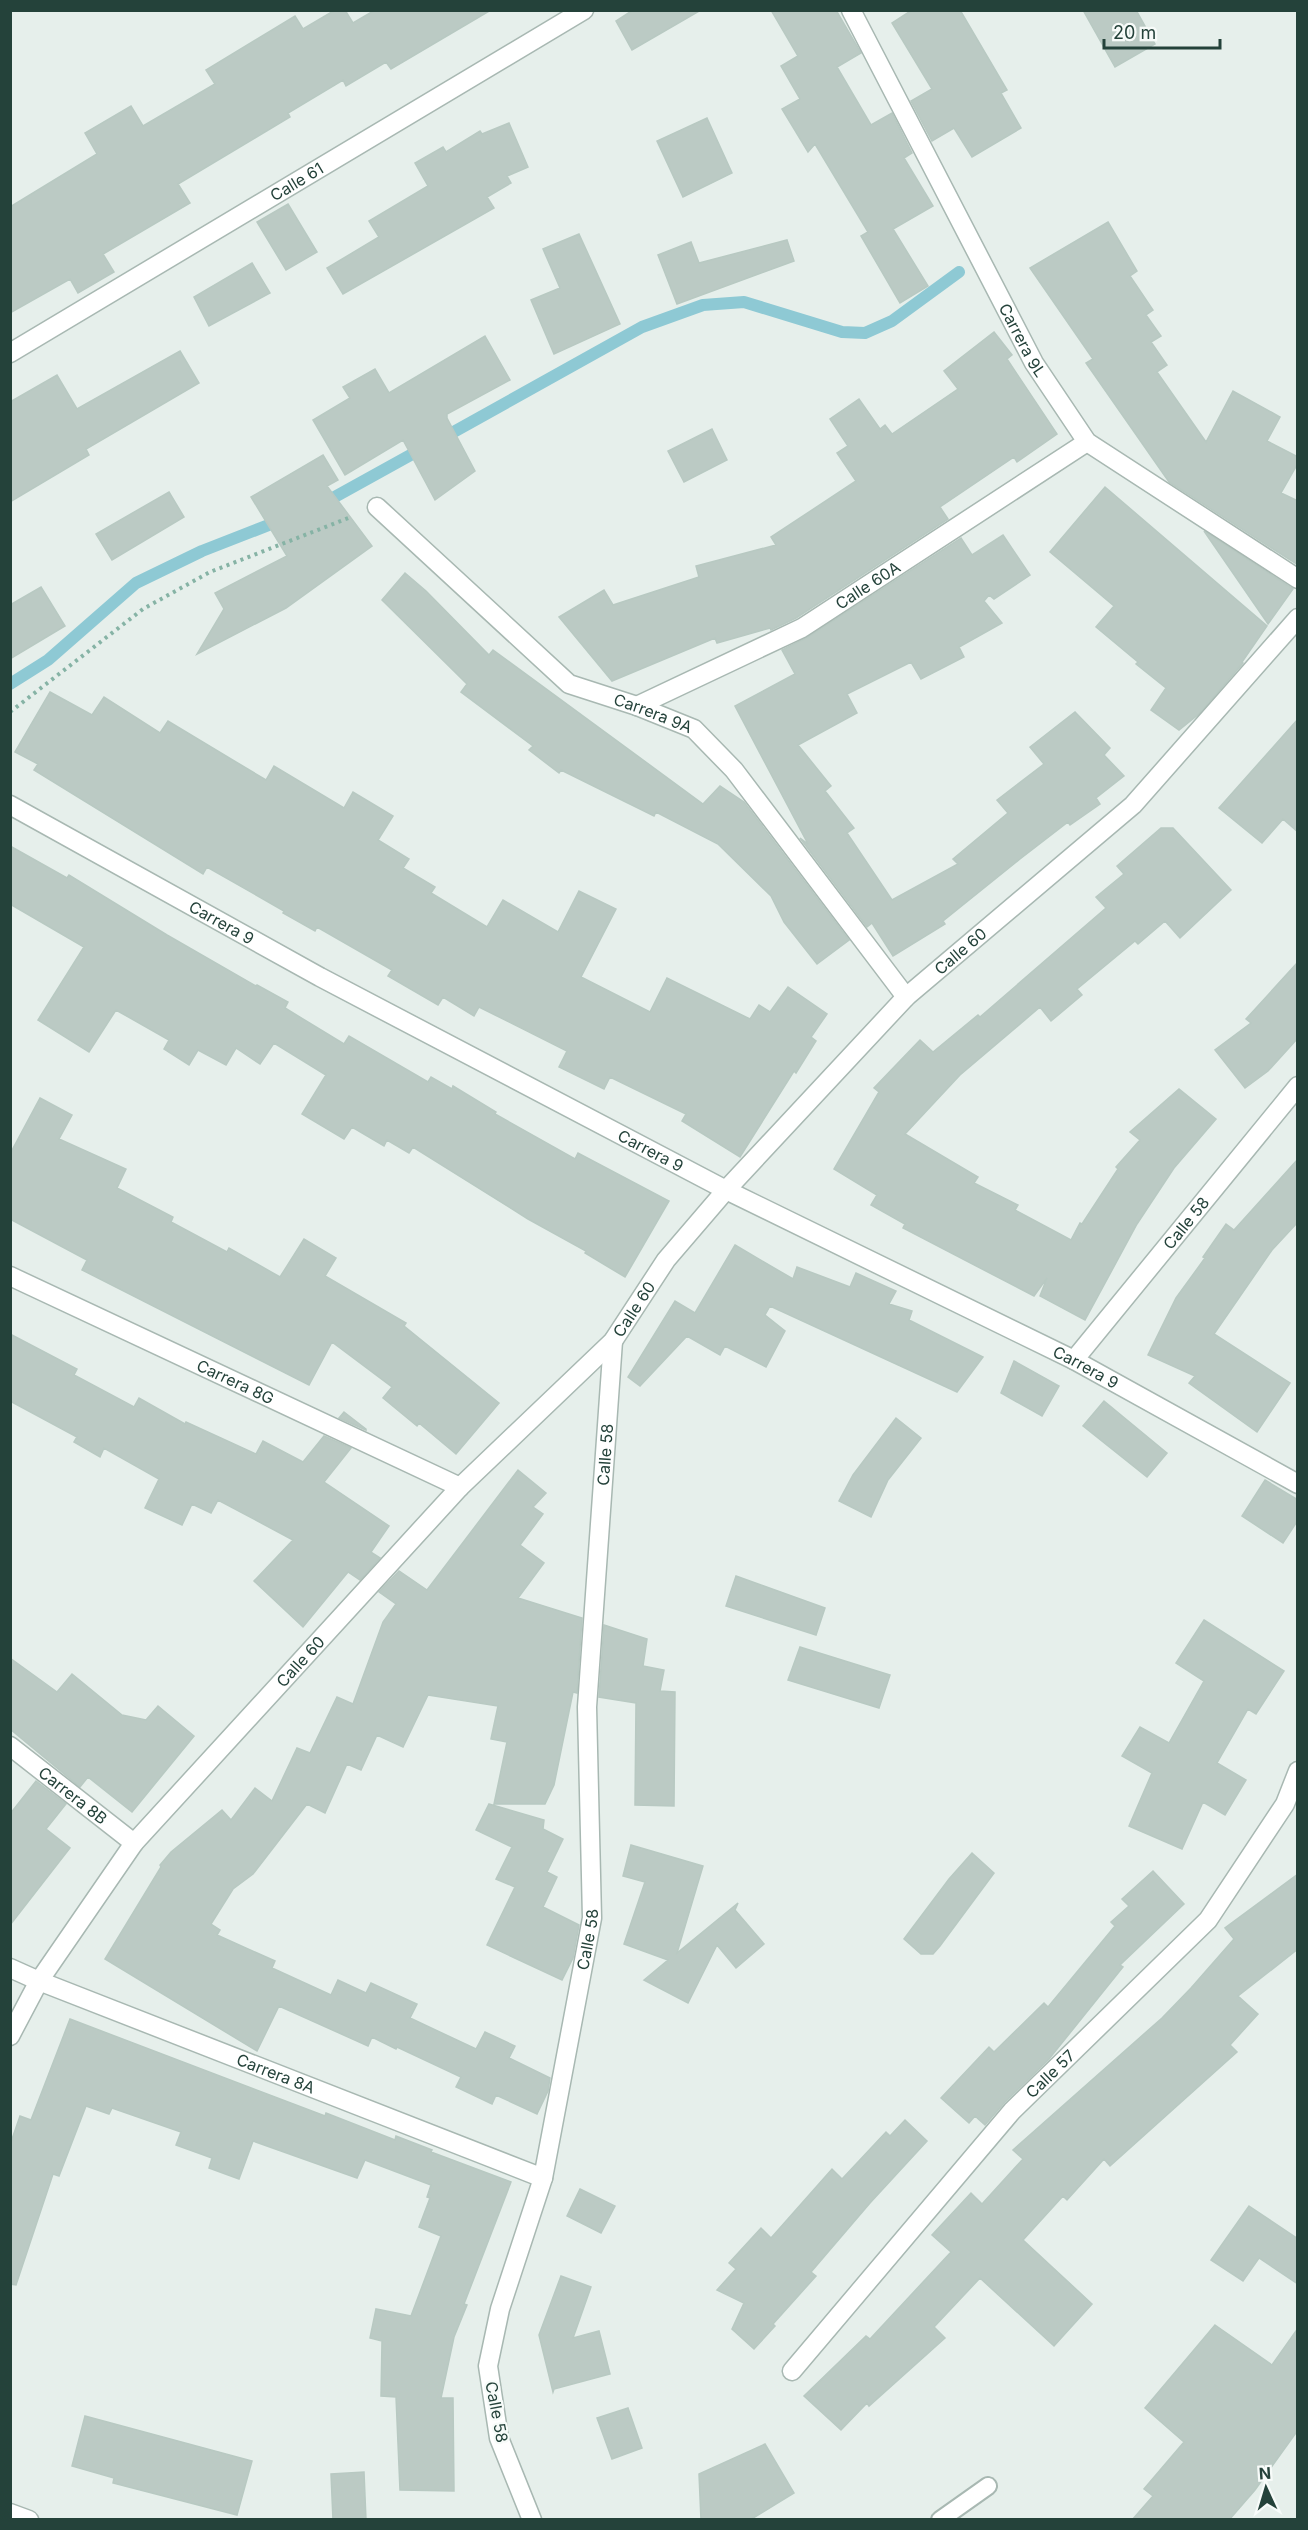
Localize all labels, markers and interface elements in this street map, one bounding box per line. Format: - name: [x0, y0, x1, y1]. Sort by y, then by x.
- scale bar: [1104, 12, 1220, 50]
- text: 20 m: [1113, 22, 1156, 43]
- street label: Calle 61: [266, 158, 327, 205]
- street label: Carrera 9L: [995, 300, 1050, 381]
- street label: Calle 60A: [832, 557, 904, 614]
- street label: Carrera 9A: [611, 689, 695, 737]
- street label: Carrera 9: [186, 896, 258, 948]
- street label: Calle 60: [930, 923, 991, 979]
- street label: Carrera 9: [614, 1125, 687, 1176]
- street label: Calle 58: [1159, 1193, 1213, 1253]
- street label: Calle 60: [608, 1278, 659, 1341]
- street label: Carrera 9: [1050, 1341, 1122, 1393]
- street label: Carrera 8G: [193, 1355, 277, 1408]
- street label: Calle 58: [593, 1423, 617, 1486]
- street label: Calle 60: [272, 1632, 329, 1691]
- street label: Carrera 8B: [35, 1762, 111, 1828]
- street label: Calle 58: [572, 1909, 602, 1972]
- street label: Calle 57: [1021, 2045, 1079, 2102]
- street label: Carrera 8A: [234, 2049, 318, 2098]
- street label: Calle 58: [481, 2380, 513, 2444]
- north arrow: [1236, 2458, 1296, 2518]
- text: N: [1258, 2463, 1272, 2483]

